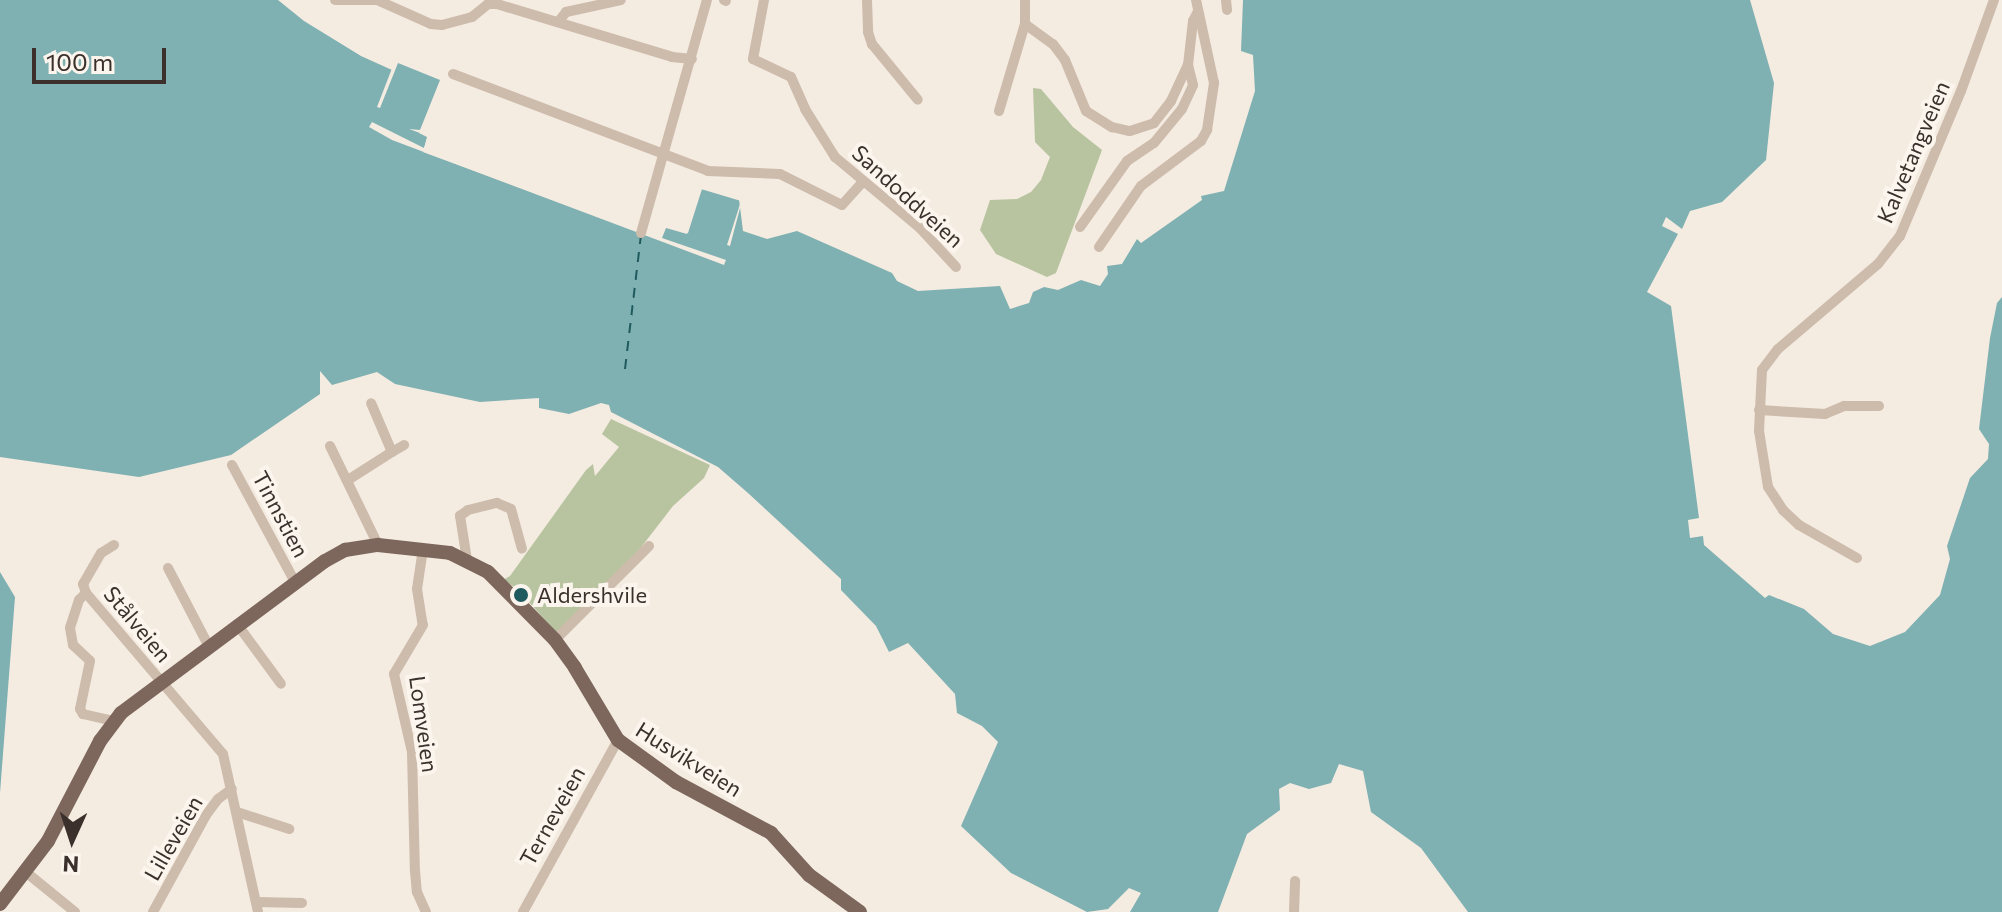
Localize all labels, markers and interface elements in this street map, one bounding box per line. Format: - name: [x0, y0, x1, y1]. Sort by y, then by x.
- scale bar: [36, 32, 170, 82]
- text: 100 m: [46, 47, 113, 76]
- street label: Kalvetangveien: [1871, 77, 1955, 227]
- street label: Sandoddveien: [847, 139, 969, 253]
- street label: Tinnstien: [247, 466, 315, 562]
- street label: Stålveien: [99, 581, 177, 667]
- place label: Aldershvile: [537, 582, 647, 608]
- marker: Aldershvile: [512, 586, 530, 604]
- street label: Lomveien: [404, 674, 444, 774]
- street label: Husvikveien: [631, 716, 747, 802]
- street label: Terneveien: [514, 762, 590, 870]
- street label: Lilleveien: [138, 791, 208, 885]
- north arrow: [32, 800, 112, 880]
- text: N: [62, 851, 80, 878]

